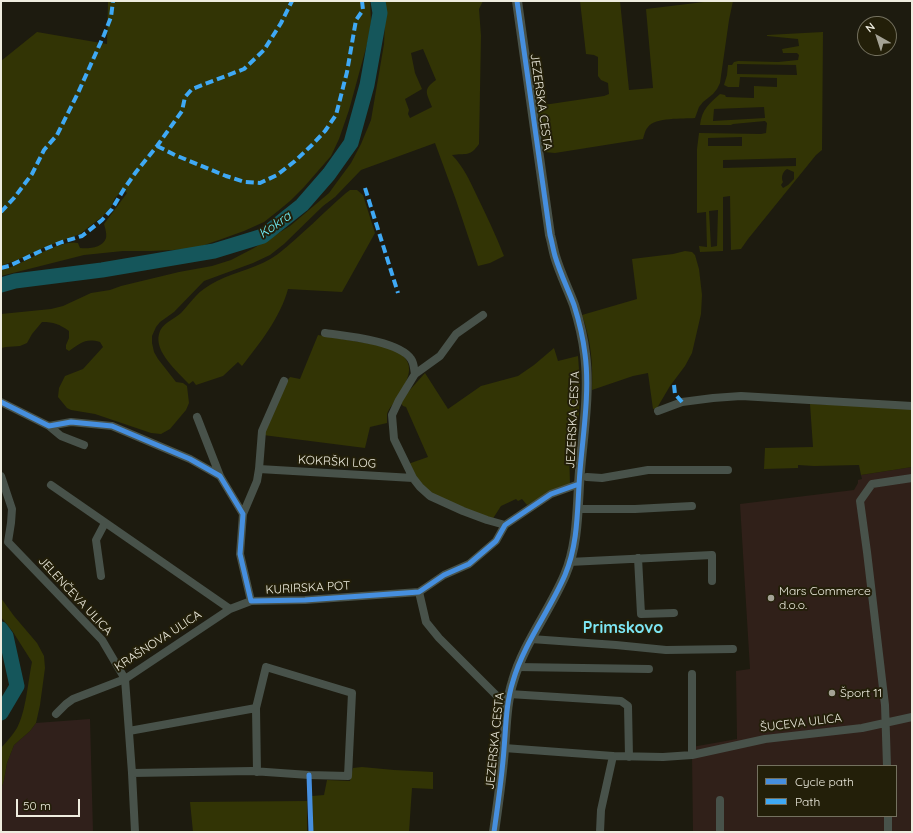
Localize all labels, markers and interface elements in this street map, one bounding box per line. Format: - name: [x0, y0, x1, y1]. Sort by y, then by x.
- north arrow: [857, 16, 897, 56]
- text: N: [863, 19, 878, 35]
- street label: JEZERSKA CESTA: [527, 52, 555, 152]
- water label: Kokra: [256, 208, 294, 242]
- street label: JEZERSKA CESTA: [563, 371, 583, 469]
- street label: KOKRŠKI LOG: [298, 453, 376, 471]
- street label: JELENČEVA ULICA: [35, 554, 115, 638]
- street label: KURIRSKA POT: [265, 579, 351, 597]
- place label: Mars Commerce d.o.o.: [779, 584, 871, 612]
- marker: Mars Commerce d.o.o.: [766, 593, 776, 603]
- street label: KRAŠNOVA ULICA: [112, 608, 204, 674]
- district label: Primskovo: [583, 618, 663, 638]
- place label: Šport 11: [840, 686, 882, 700]
- marker: Šport 11: [827, 688, 837, 698]
- street label: JEZERSKA CESTA: [483, 692, 507, 790]
- street label: ŠUCEVA ULICA: [759, 711, 843, 735]
- legend: [757, 765, 897, 817]
- text: Cycle path: [795, 774, 854, 789]
- scale bar: [18, 791, 82, 817]
- text: Path: [795, 794, 820, 809]
- text: 50 m: [23, 798, 51, 813]

